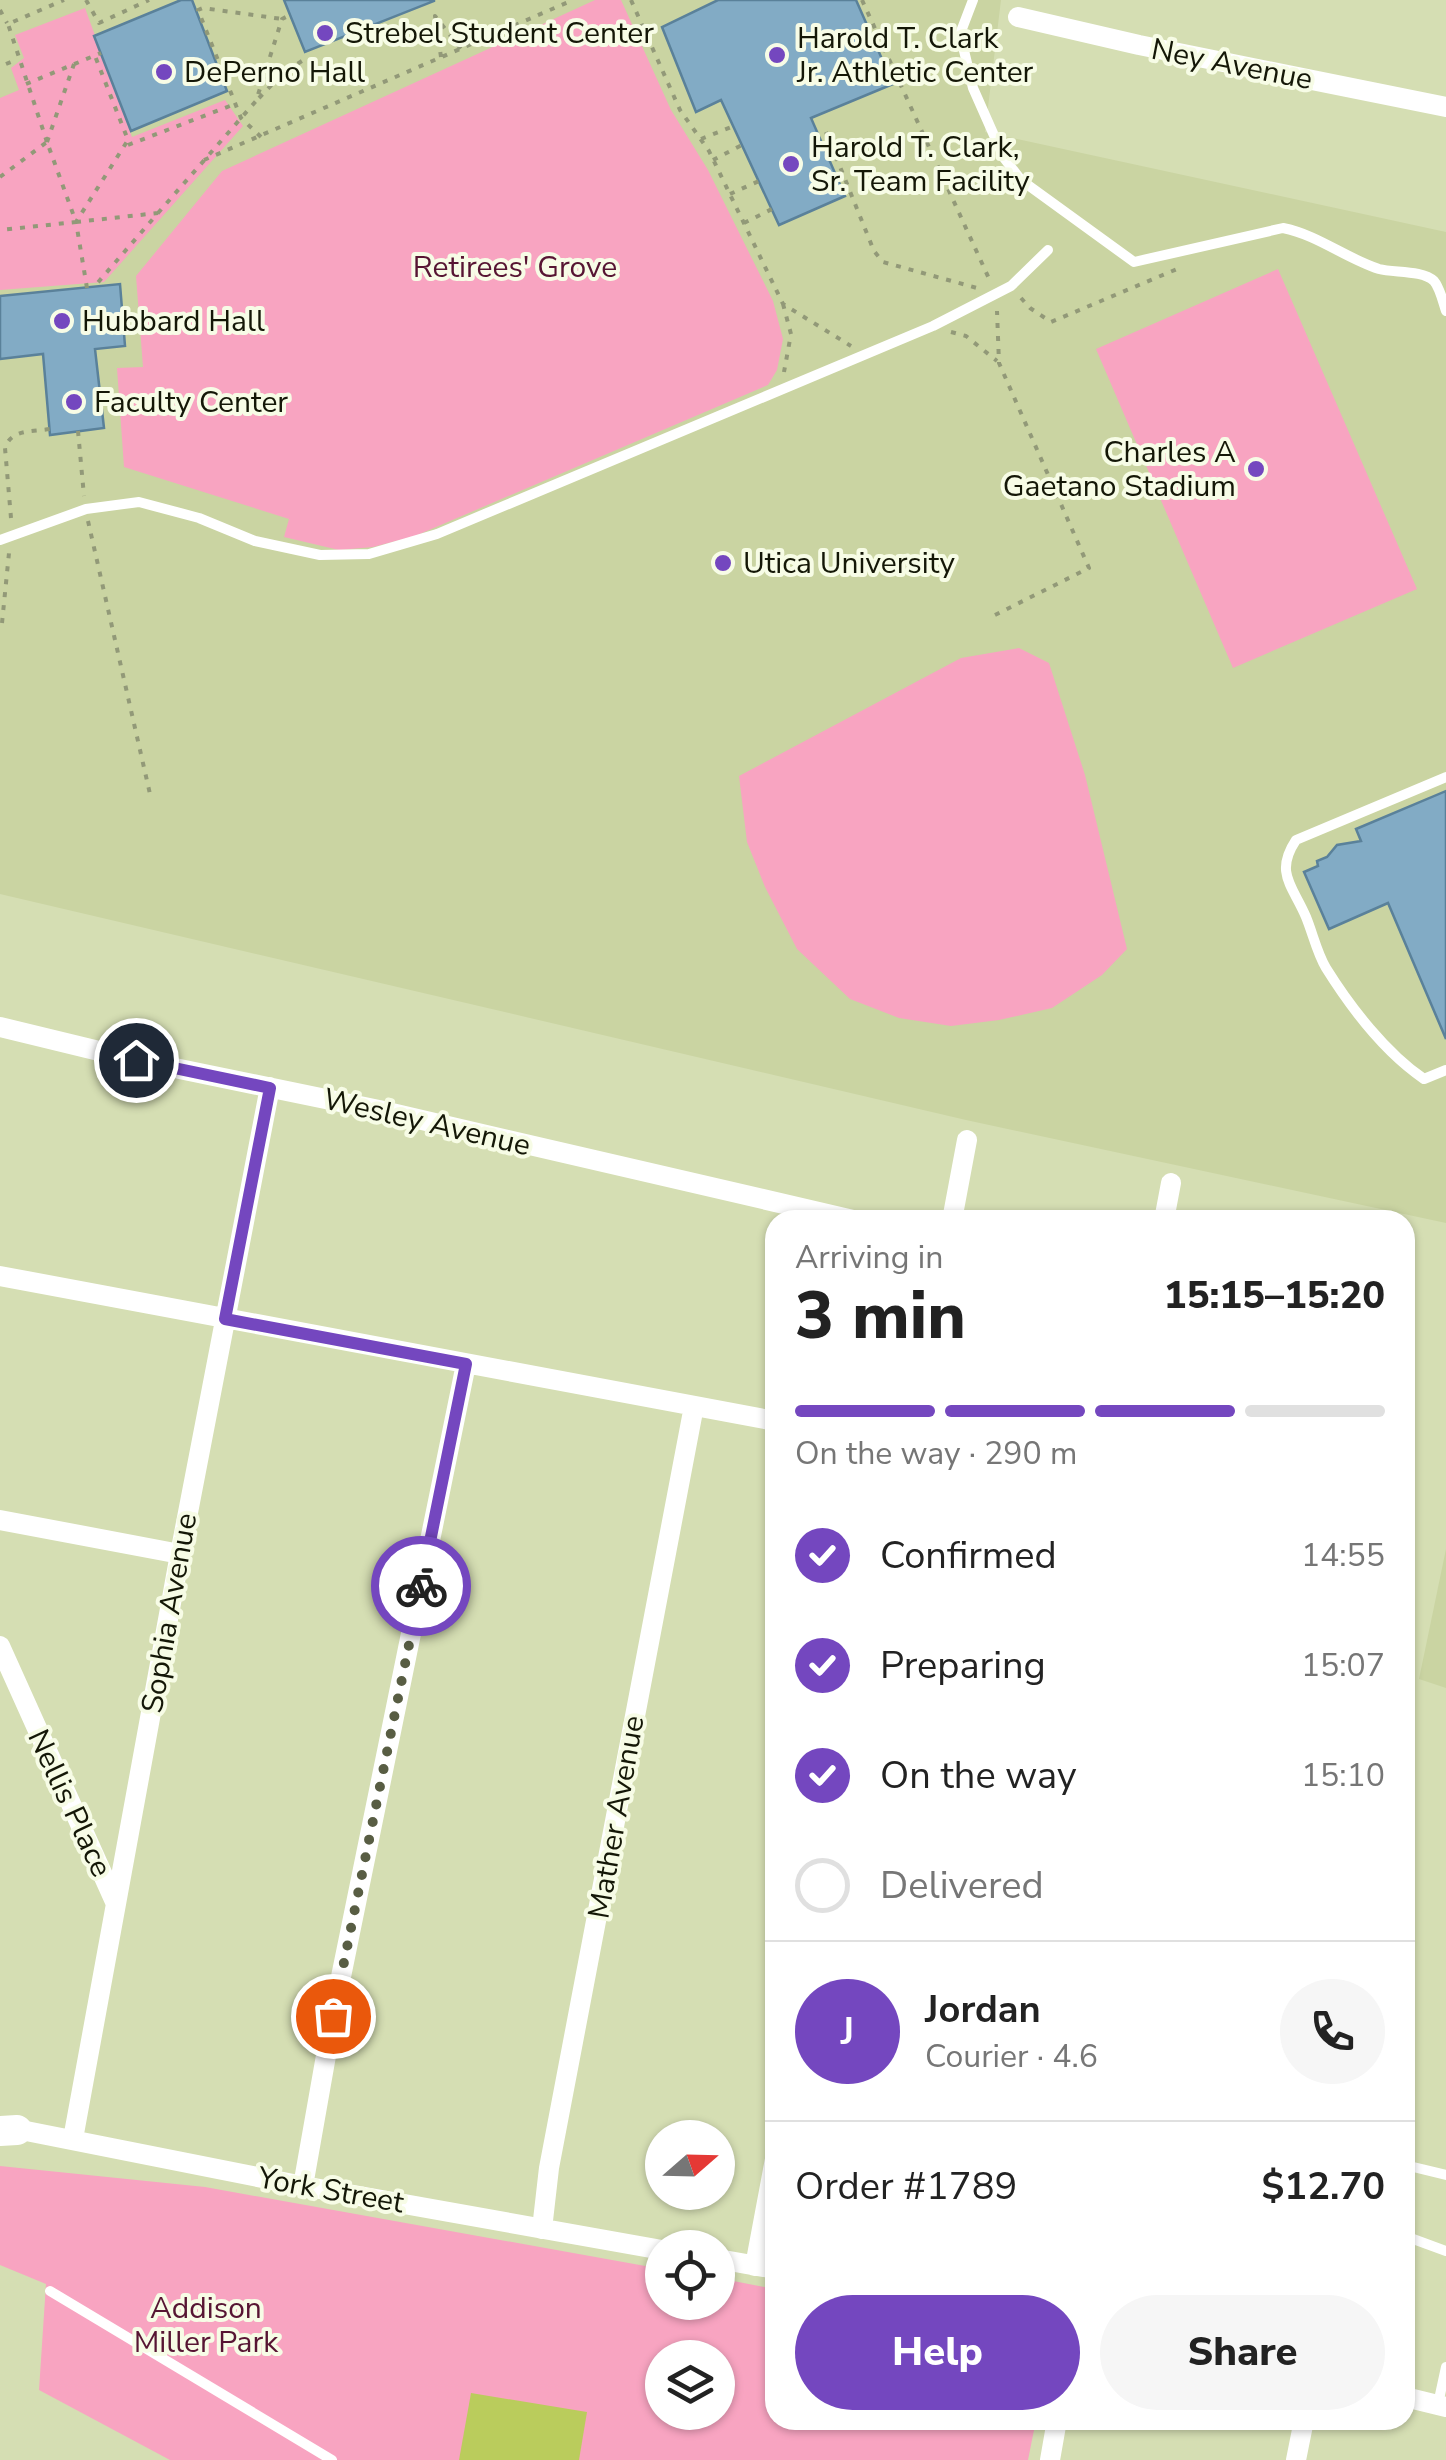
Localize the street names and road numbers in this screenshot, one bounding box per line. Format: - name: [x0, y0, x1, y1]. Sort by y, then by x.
- street label: Ney Avenue: [1148, 29, 1316, 100]
- street label: Wesley Avenue: [319, 1079, 534, 1166]
- street label: Sophia Avenue: [132, 1510, 207, 1716]
- street label: Mather Avenue: [578, 1712, 655, 1922]
- street label: Nellis Place: [18, 1723, 122, 1884]
- street label: York Street: [254, 2157, 408, 2224]

